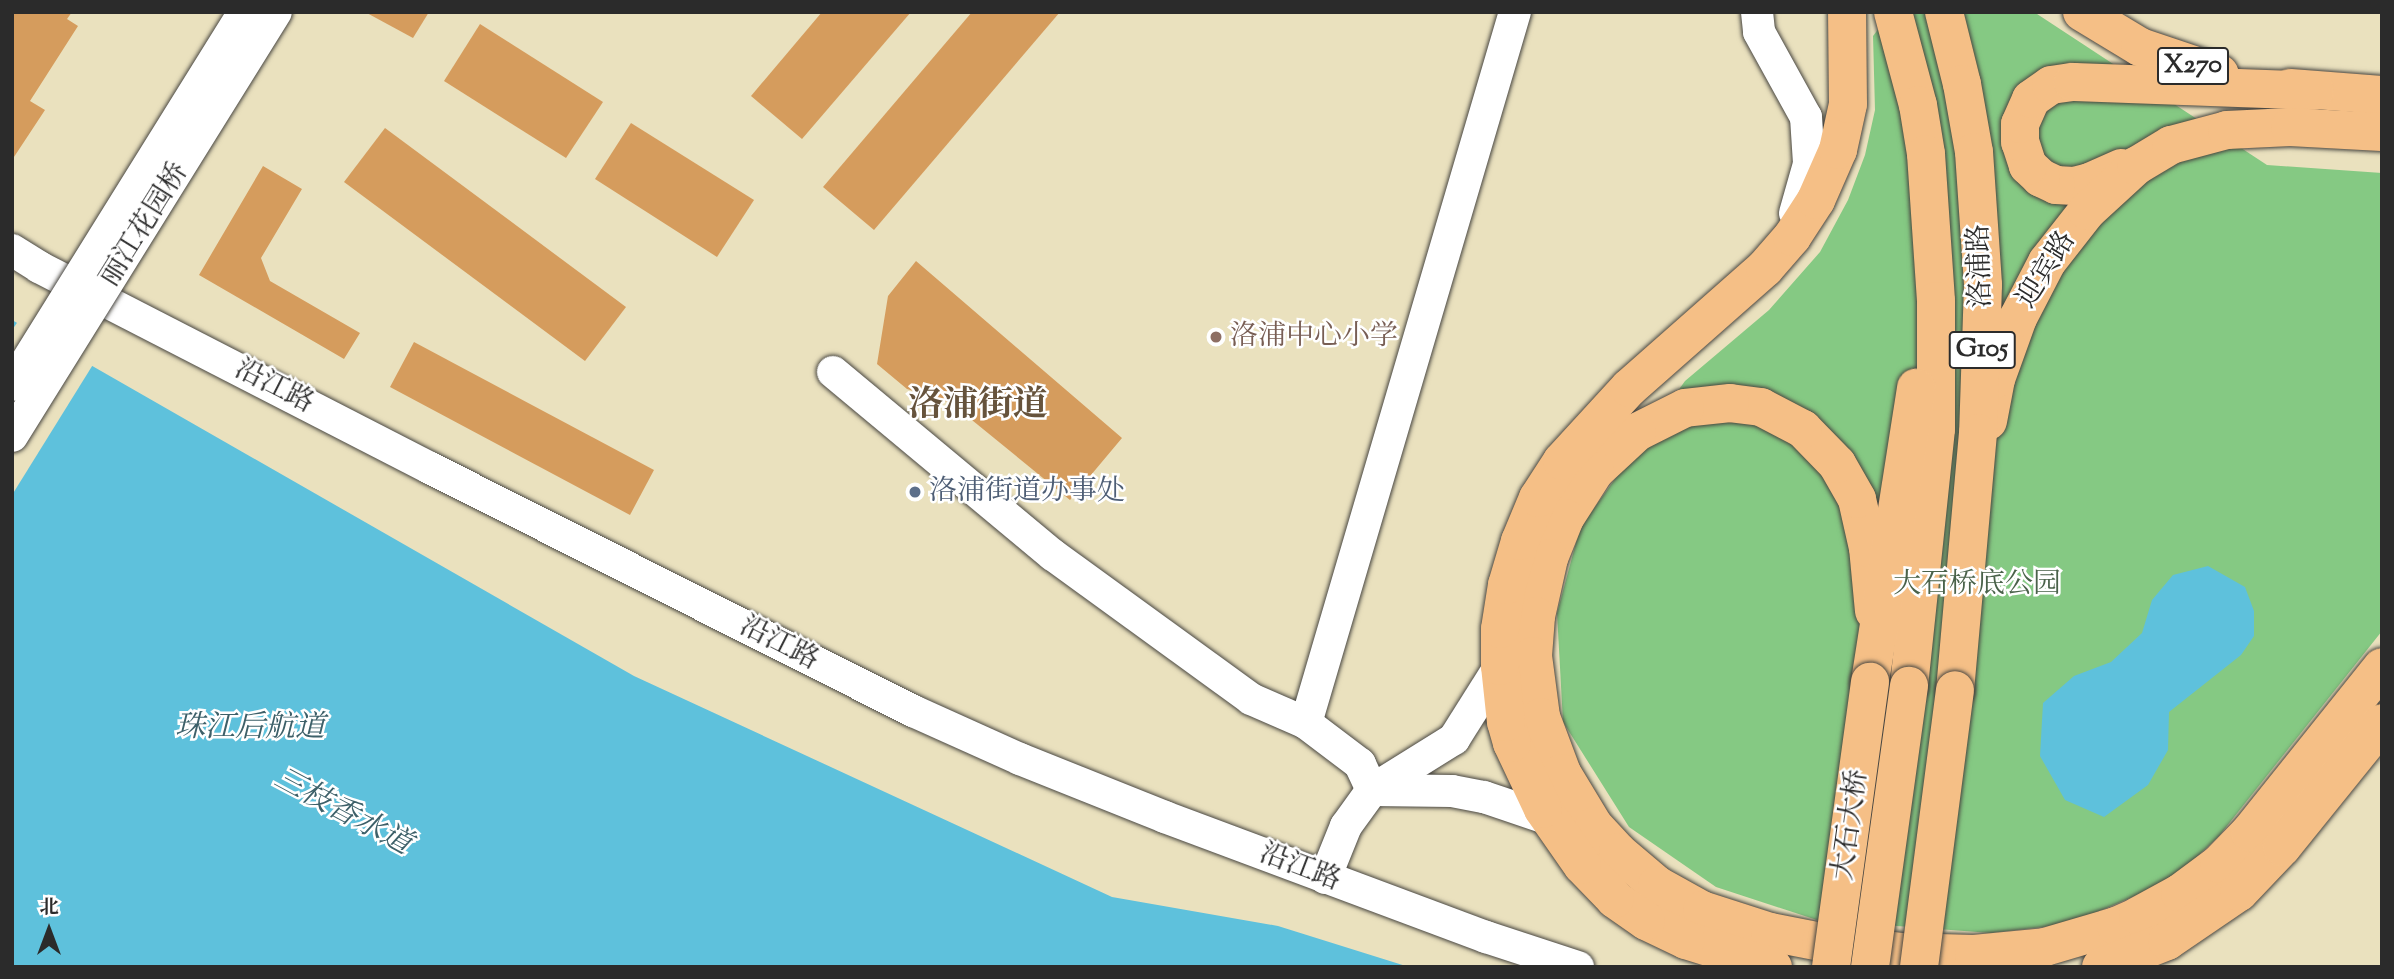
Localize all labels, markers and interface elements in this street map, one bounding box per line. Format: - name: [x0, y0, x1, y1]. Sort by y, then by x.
- road number: X270: [2156, 44, 2230, 88]
- street label: 丽江花园桥: [94, 157, 196, 293]
- street label: 洛浦路: [1963, 223, 1999, 309]
- street label: 迎宾路: [2010, 225, 2084, 315]
- place label: 洛浦中心小学: [1230, 320, 1398, 354]
- road number: G105: [1949, 328, 2015, 372]
- marker: 洛浦中心小学: [1208, 329, 1224, 345]
- street label: 沿江路: [229, 353, 319, 421]
- district label: 洛浦街道: [908, 386, 1048, 428]
- place label: 洛浦街道办事处: [929, 475, 1125, 509]
- marker: 洛浦街道办事处: [907, 484, 923, 500]
- park label: 大石桥底公园: [1893, 568, 2061, 602]
- street label: 沿江路: [734, 610, 824, 678]
- water label: 珠江后航道: [175, 711, 325, 747]
- water label: 三枝香水道: [267, 762, 417, 864]
- street label: 大石大桥: [1827, 767, 1875, 883]
- street label: 沿江路: [1255, 837, 1345, 899]
- north arrow: [14, 895, 84, 965]
- text: 北: [39, 895, 59, 922]

